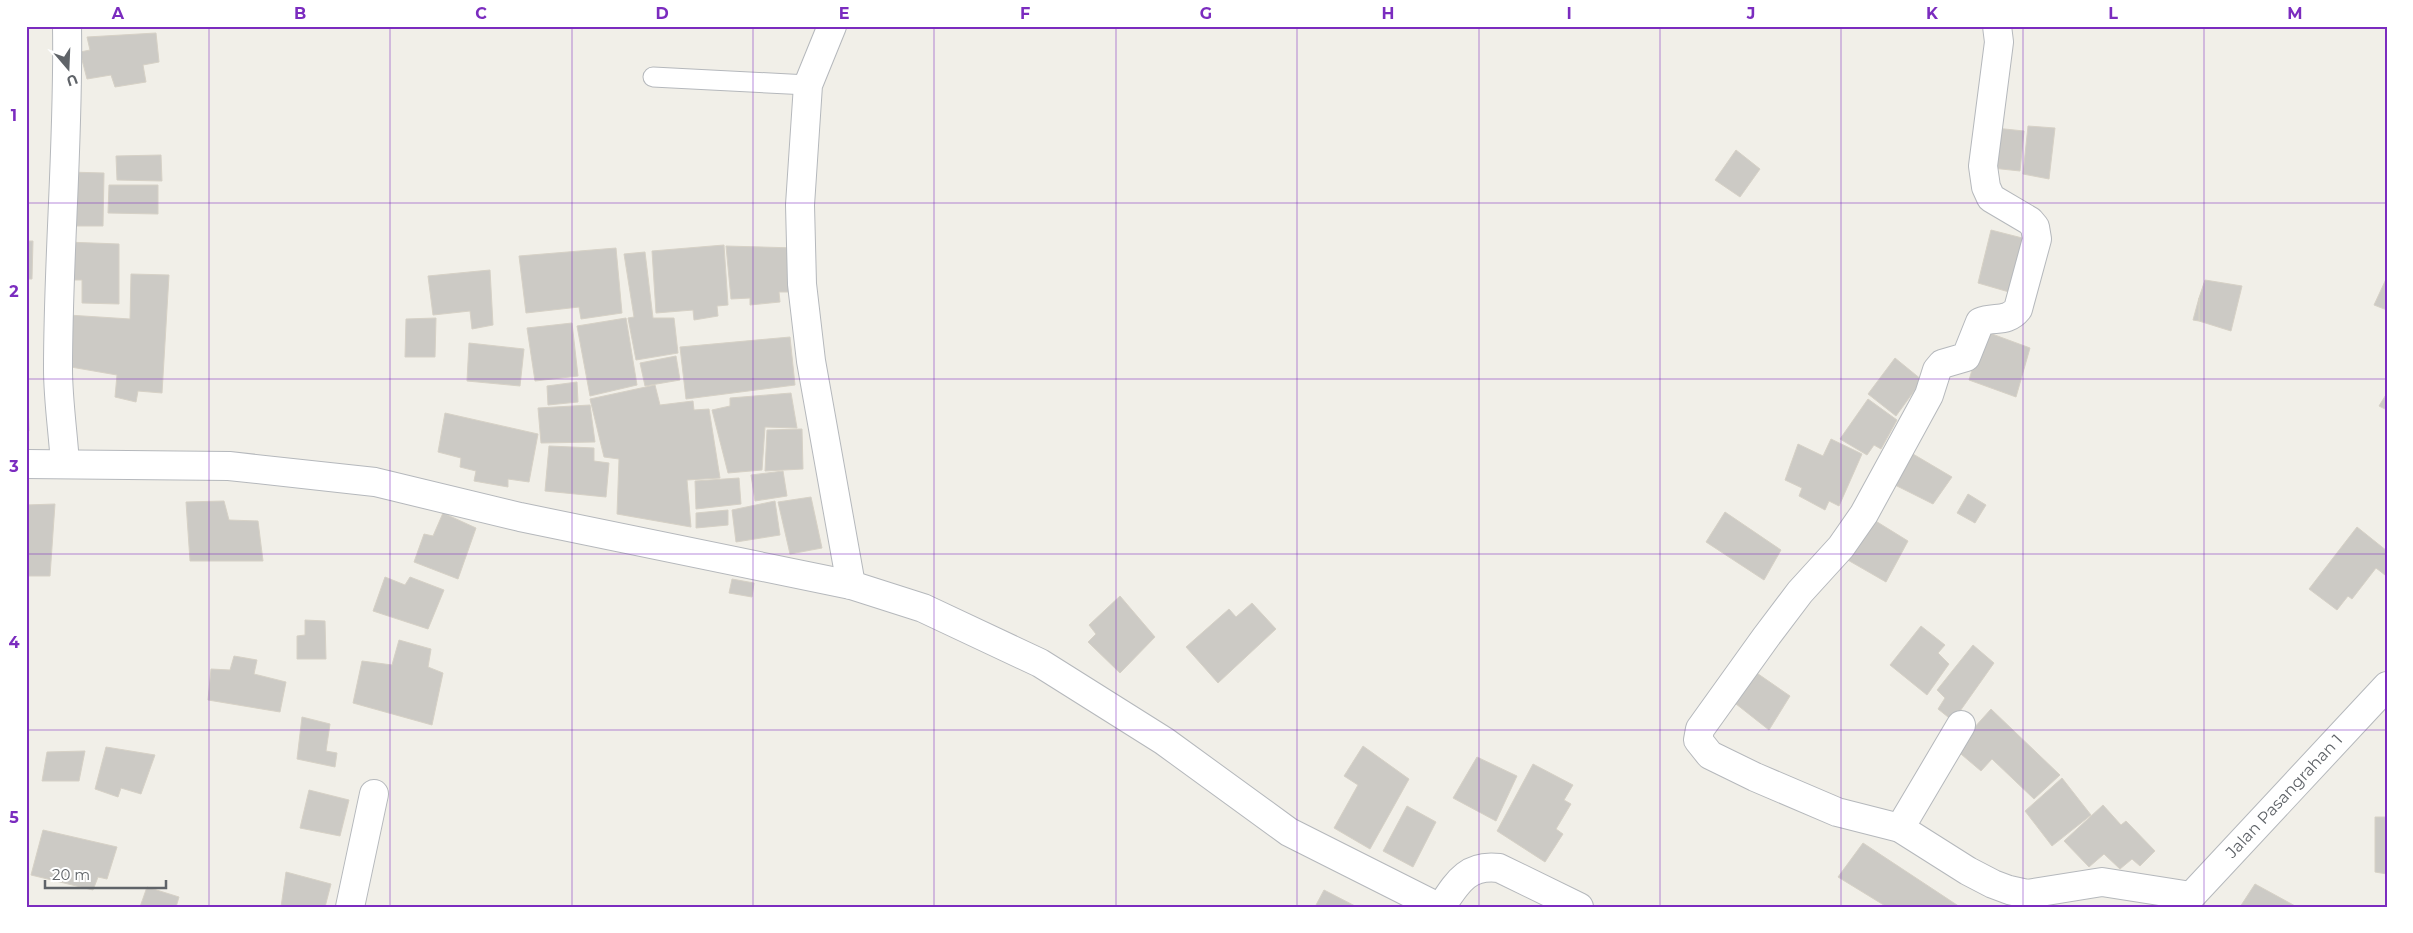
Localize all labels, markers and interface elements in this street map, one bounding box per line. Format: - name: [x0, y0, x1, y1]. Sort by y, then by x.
- text: A: [111, 4, 125, 23]
- text: B: [294, 4, 306, 23]
- text: C: [475, 4, 487, 23]
- text: D: [655, 4, 669, 23]
- text: E: [839, 4, 849, 23]
- text: F: [1020, 4, 1030, 23]
- text: G: [1200, 4, 1212, 23]
- text: H: [1382, 4, 1394, 23]
- text: I: [1566, 4, 1572, 23]
- text: J: [1746, 4, 1755, 23]
- text: K: [1926, 4, 1939, 23]
- text: L: [2108, 4, 2118, 23]
- text: M: [2287, 4, 2303, 23]
- north arrow: [42, 42, 92, 92]
- text: U: [64, 70, 80, 91]
- text: 1: [11, 106, 17, 125]
- text: 2: [9, 282, 19, 301]
- text: 3: [8, 457, 19, 476]
- text: 4: [8, 633, 20, 652]
- street label: Jalan Pasangrahan 1: [2221, 730, 2346, 863]
- text: 5: [9, 808, 19, 827]
- scale bar: [45, 858, 166, 890]
- text: 20 m: [52, 865, 90, 884]

